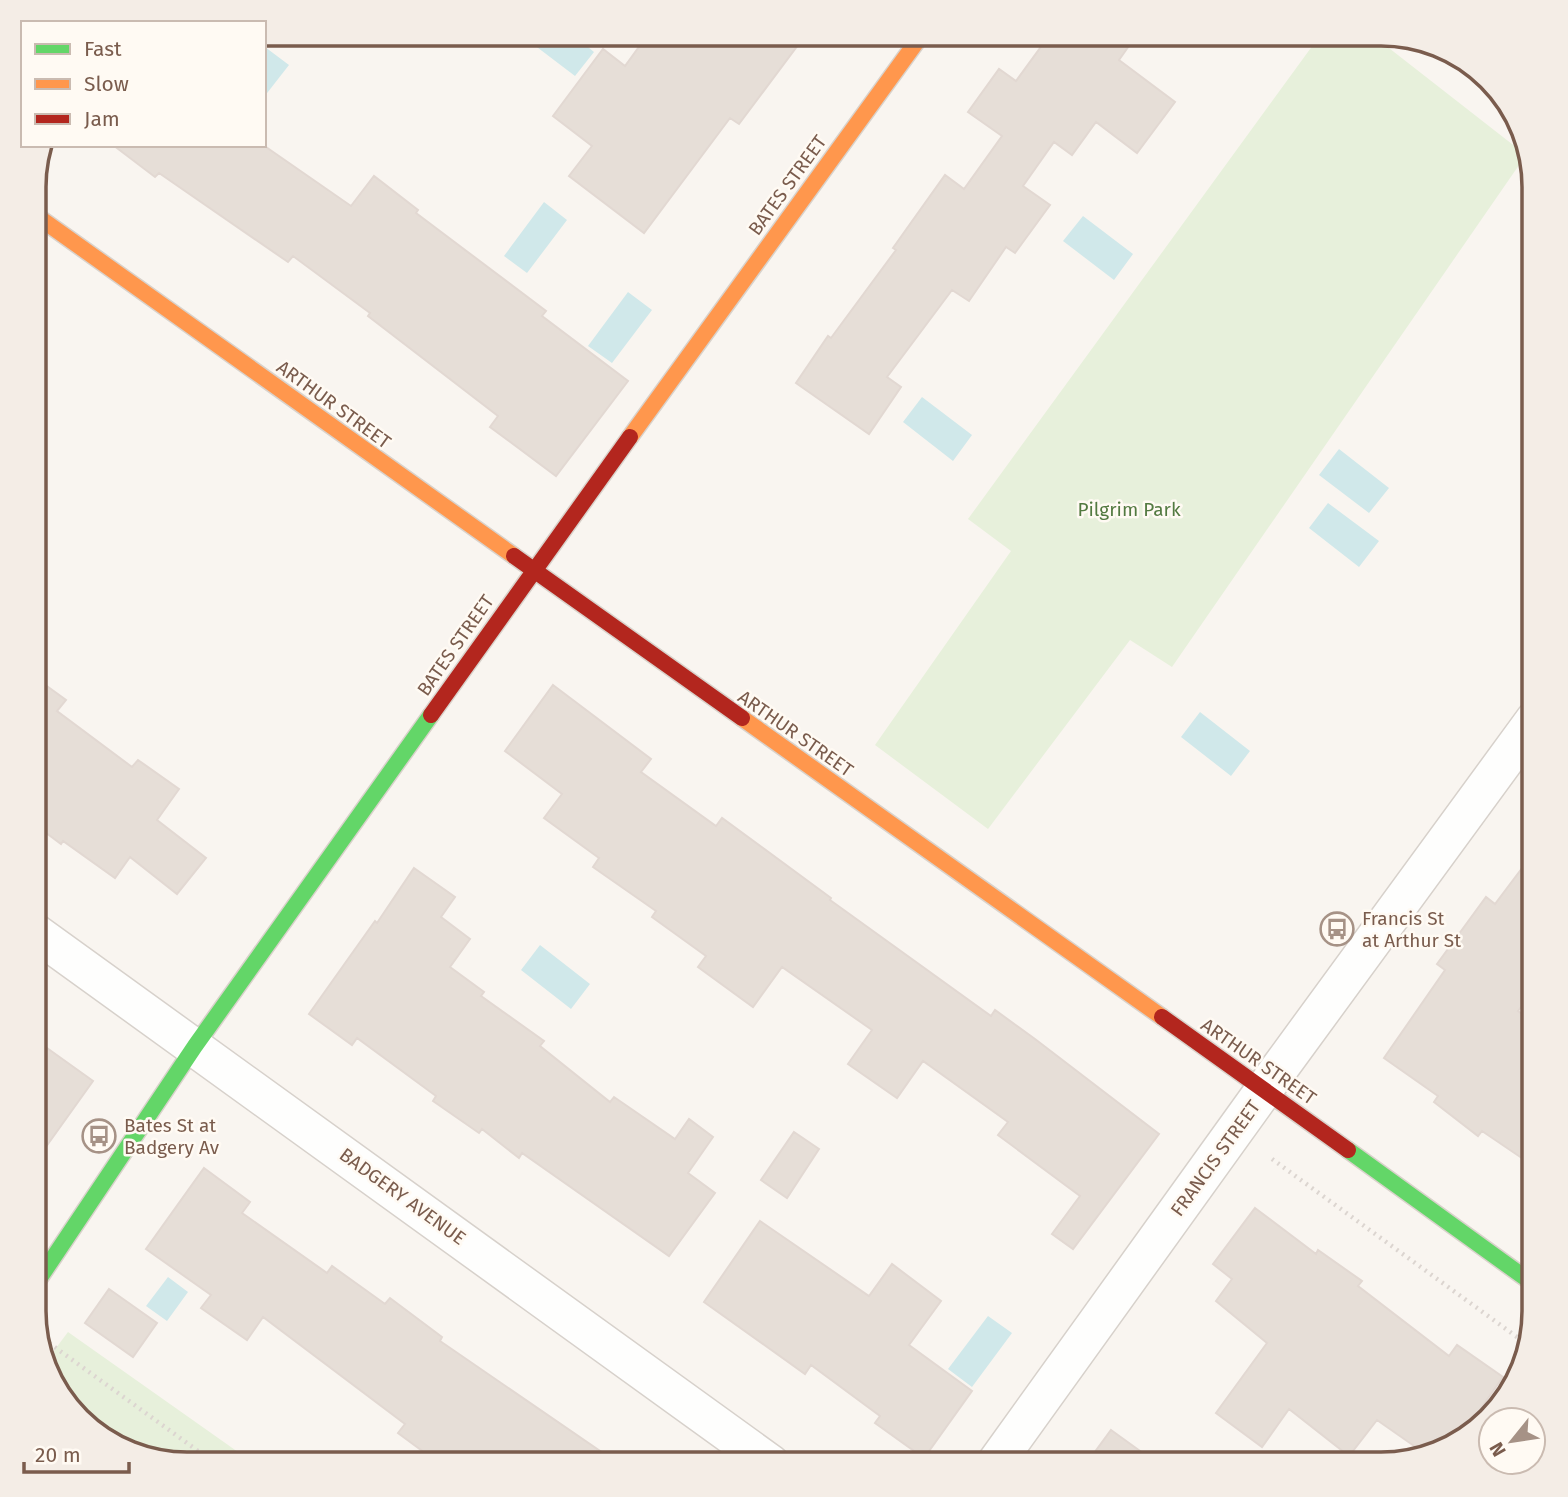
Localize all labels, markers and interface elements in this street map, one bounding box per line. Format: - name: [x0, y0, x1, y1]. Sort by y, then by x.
- legend: [21, 21, 266, 147]
- text: Fast: [84, 36, 122, 62]
- text: Slow: [84, 71, 129, 97]
- text: Jam: [84, 106, 120, 132]
- street label: BATES STREET: [743, 131, 831, 240]
- street label: ARTHUR STREET: [272, 355, 395, 454]
- park label: Pilgrim Park: [1077, 498, 1181, 521]
- street label: BATES STREET: [412, 590, 499, 700]
- street label: ARTHUR STREET: [734, 685, 858, 782]
- place label: Francis St at Arthur St: [1362, 907, 1461, 952]
- bus stop icon: Francis St at Arthur St: [1318, 910, 1356, 948]
- street label: ARTHUR STREET: [1197, 1013, 1321, 1110]
- street label: FRANCIS STREET: [1166, 1096, 1265, 1221]
- place label: Bates St at Badgery Av: [124, 1114, 220, 1159]
- bus stop icon: Bates St at Badgery Av: [80, 1117, 118, 1155]
- street label: BADGERY AVENUE: [335, 1143, 470, 1250]
- north arrow: [1477, 1406, 1547, 1476]
- scale bar: [24, 1430, 130, 1474]
- text: N: [1485, 1438, 1511, 1460]
- text: 20 m: [35, 1442, 81, 1468]

